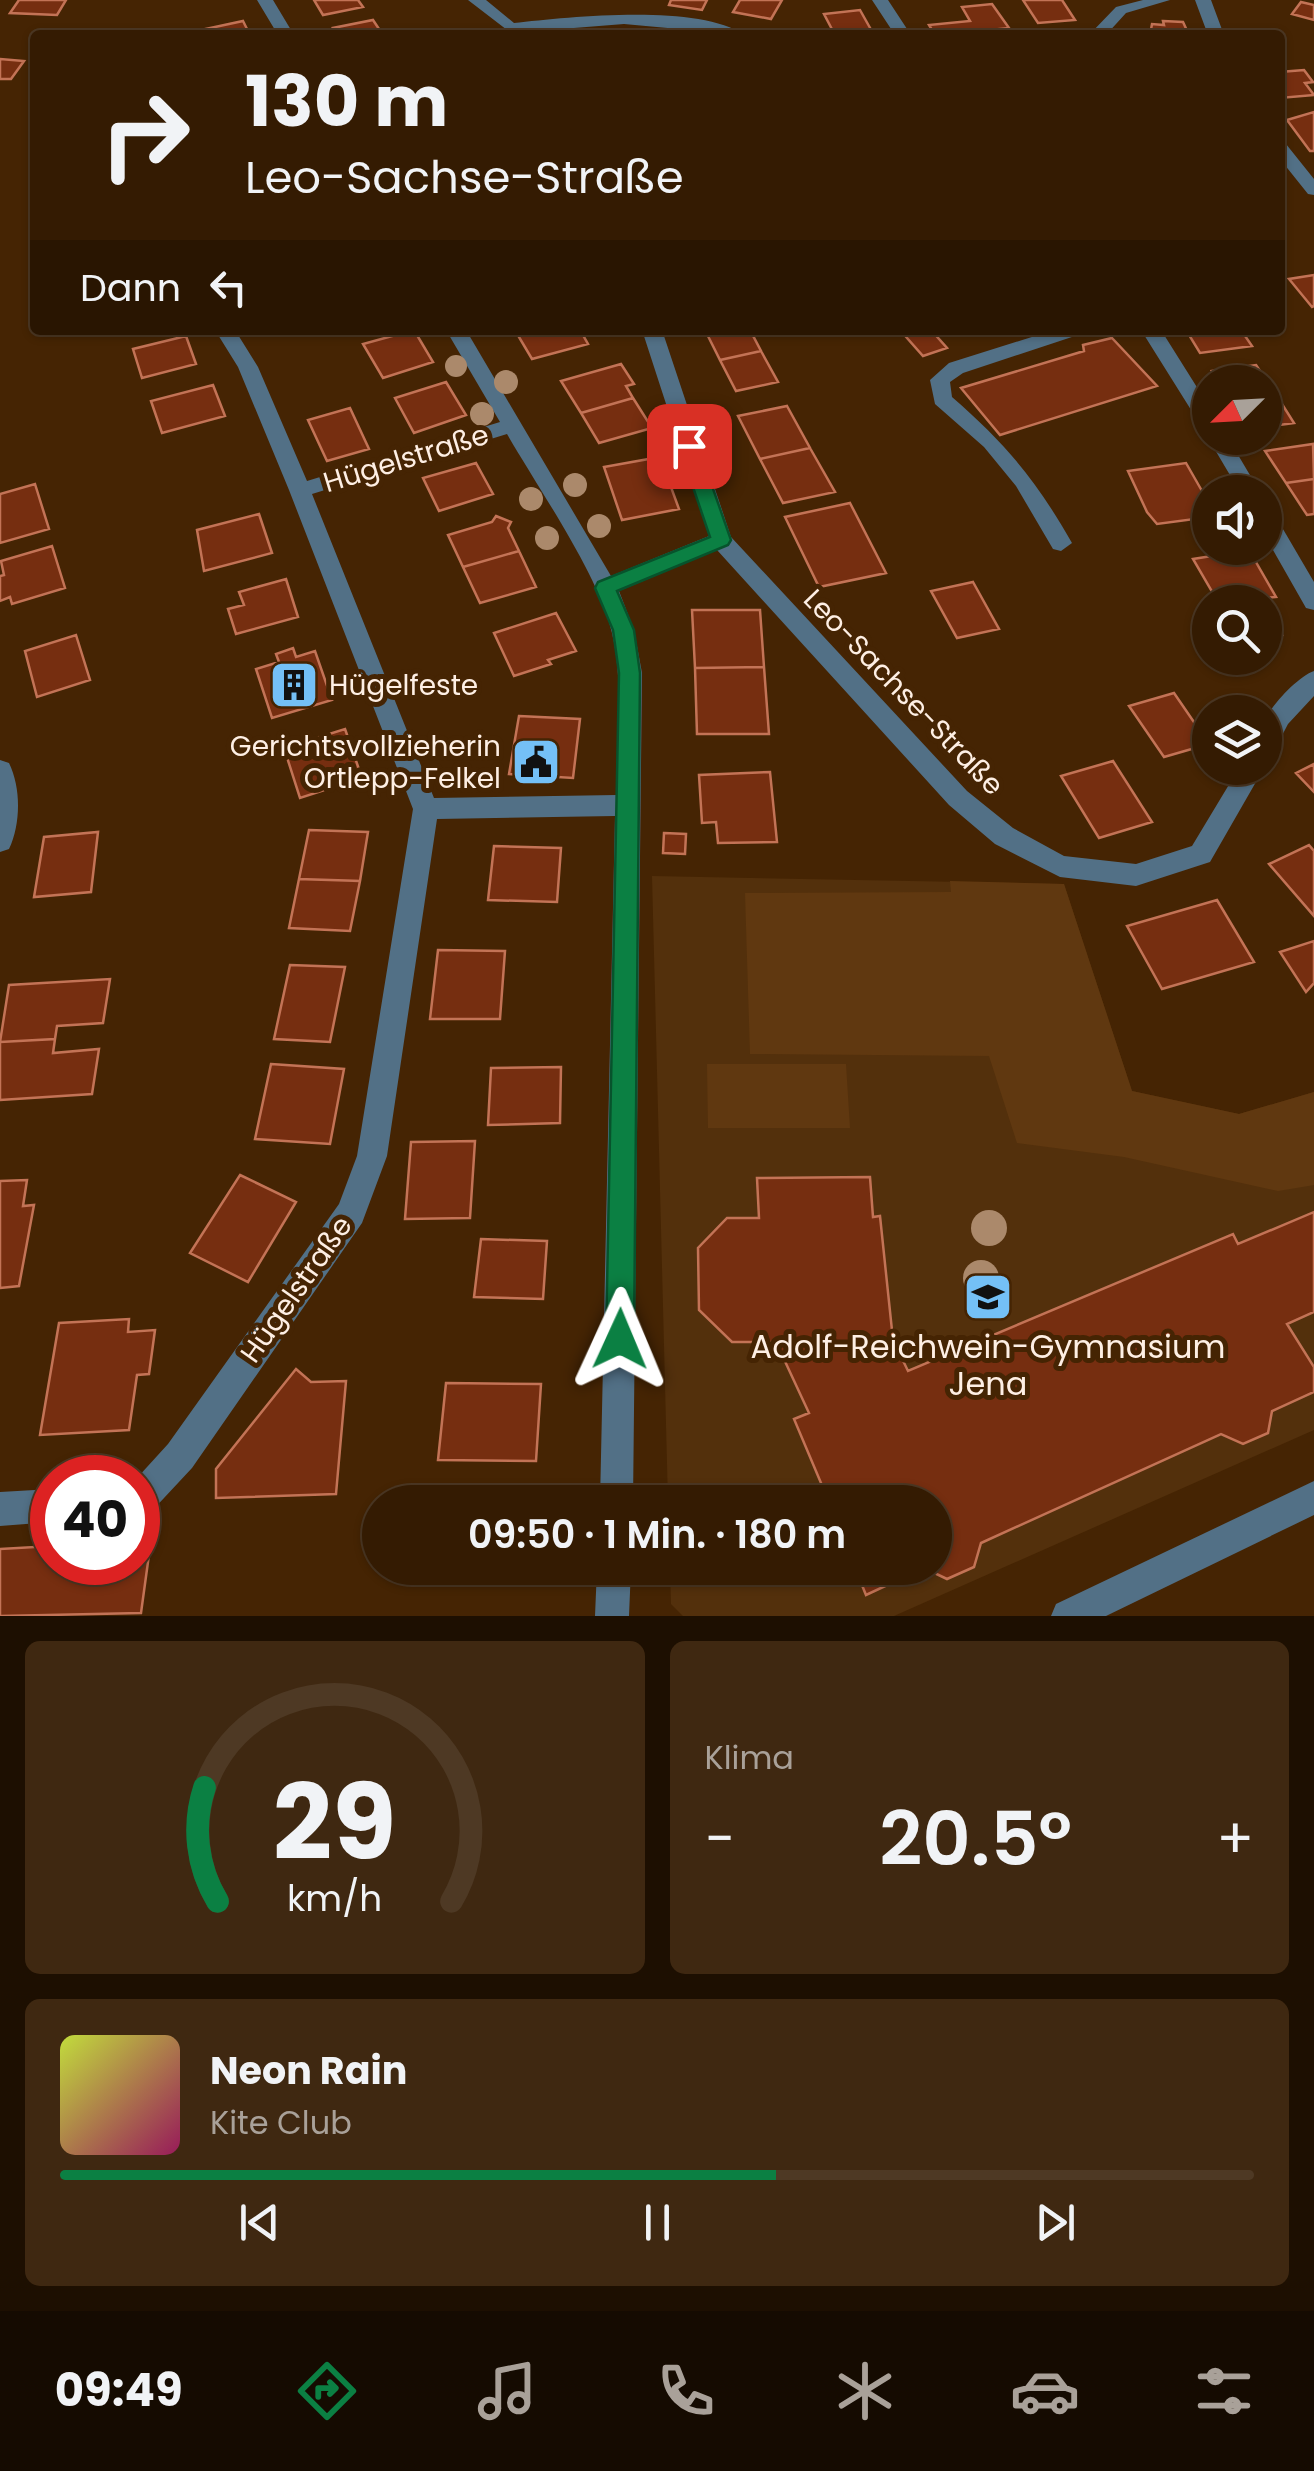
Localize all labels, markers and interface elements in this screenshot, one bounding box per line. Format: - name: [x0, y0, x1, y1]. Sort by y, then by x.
- text: 130 m: [245, 52, 448, 151]
- icon: right: [80, 70, 210, 200]
- text: Leo-Sachse-Straße: [245, 146, 684, 209]
- icon: left: [201, 260, 256, 315]
- text: Dann: [80, 261, 181, 314]
- north arrow: [1192, 365, 1282, 455]
- map controls: [1192, 365, 1282, 785]
- pin: [647, 404, 732, 489]
- street label: Hügelstraße: [319, 415, 494, 502]
- icon: arrive: [662, 419, 717, 474]
- button: sound: [1192, 475, 1282, 565]
- street label: Leo-Sachse-Straße: [795, 581, 1012, 804]
- button: search: [1192, 585, 1282, 675]
- building icon: Hügelfeste: [268, 659, 320, 711]
- place label: Hügelfeste: [329, 666, 478, 705]
- button: layers: [1192, 695, 1282, 785]
- place label: Gerichtsvollzieherin Ortlepp-Felkel: [230, 727, 501, 798]
- public building icon: Gerichtsvollzieherin Ortlepp-Felkel: [510, 736, 562, 788]
- street label: Hügelstraße: [231, 1208, 361, 1371]
- school or university icon: Adolf-Reichwein-Gymnasium Jena: [962, 1271, 1014, 1323]
- position arrow: [568, 1287, 672, 1391]
- place label: Adolf-Reichwein-Gymnasium Jena: [751, 1324, 1225, 1406]
- speed limit sign: 40: [30, 1455, 160, 1585]
- text: 09:50 · 1 Min. · 180 m: [468, 1508, 846, 1561]
- text: Klima: [705, 1735, 794, 1780]
- text: 29: [273, 1750, 396, 1895]
- text: 20.5°: [879, 1786, 1072, 1891]
- text: −: [705, 1800, 735, 1877]
- text: +: [1216, 1800, 1254, 1877]
- text: km/h: [287, 1873, 382, 1924]
- text: Neon Rain: [210, 2044, 407, 2097]
- text: Kite Club: [210, 2100, 352, 2145]
- icon: previous: [232, 2195, 287, 2250]
- icon: pause: [630, 2195, 685, 2250]
- icon: next: [1028, 2195, 1083, 2250]
- icon: directions: [292, 2356, 362, 2426]
- icon: music: [472, 2356, 542, 2426]
- icon: phone: [651, 2356, 721, 2426]
- icon: climate: [830, 2356, 900, 2426]
- icon: car: [1010, 2356, 1080, 2426]
- icon: filters: [1189, 2356, 1259, 2426]
- text: 09:49: [55, 2359, 183, 2422]

